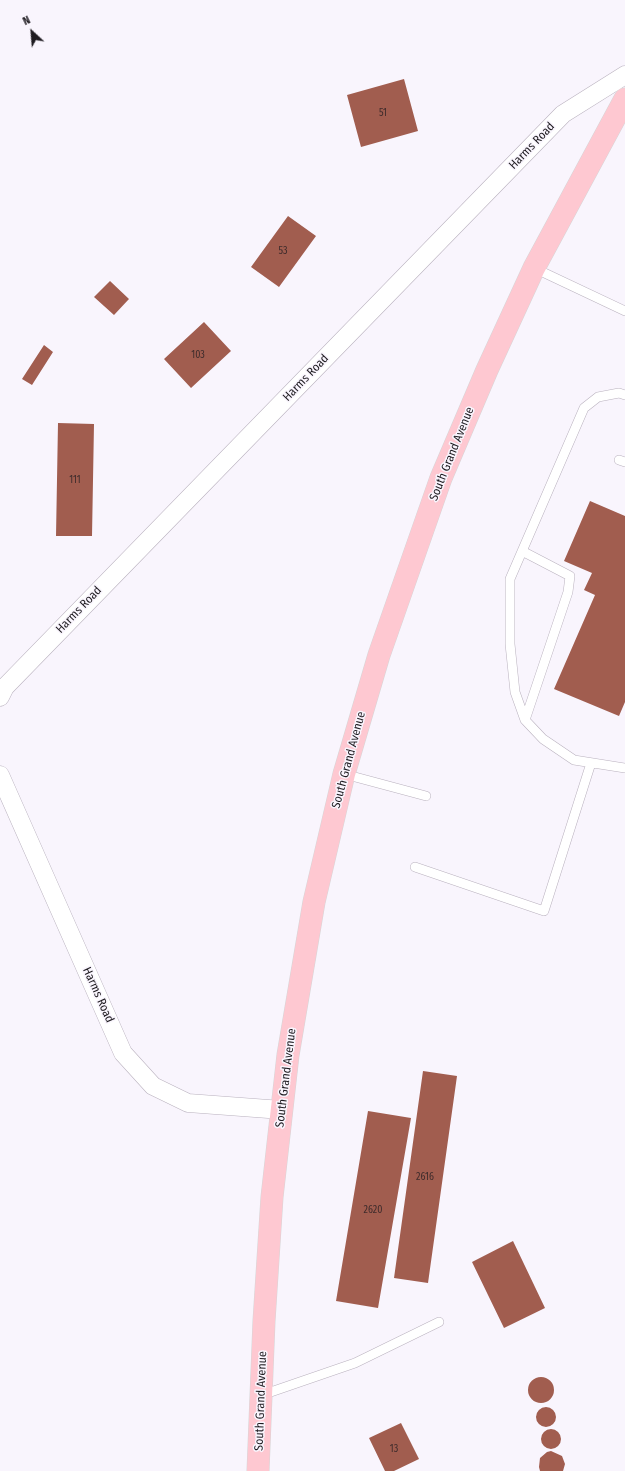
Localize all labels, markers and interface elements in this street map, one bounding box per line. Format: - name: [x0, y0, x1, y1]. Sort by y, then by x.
- north arrow: [12, 12, 52, 52]
- text: N: [21, 13, 32, 28]
- house number: 51: [379, 107, 387, 119]
- street label: Harms Road: [506, 120, 558, 172]
- house number: 53: [278, 245, 288, 257]
- house number: 103: [191, 349, 205, 361]
- street label: Harms Road: [280, 352, 332, 404]
- street label: South Grand Avenue: [427, 405, 477, 503]
- house number: 111: [69, 474, 81, 486]
- street label: Harms Road: [53, 584, 105, 636]
- street label: South Grand Avenue: [329, 710, 369, 810]
- street label: Harms Road: [79, 965, 117, 1025]
- street label: South Grand Avenue: [273, 1028, 299, 1128]
- house number: 2616: [416, 1171, 434, 1183]
- house number: 2620: [364, 1204, 382, 1216]
- street label: South Grand Avenue: [252, 1351, 270, 1451]
- house number: 13: [390, 1443, 398, 1455]

